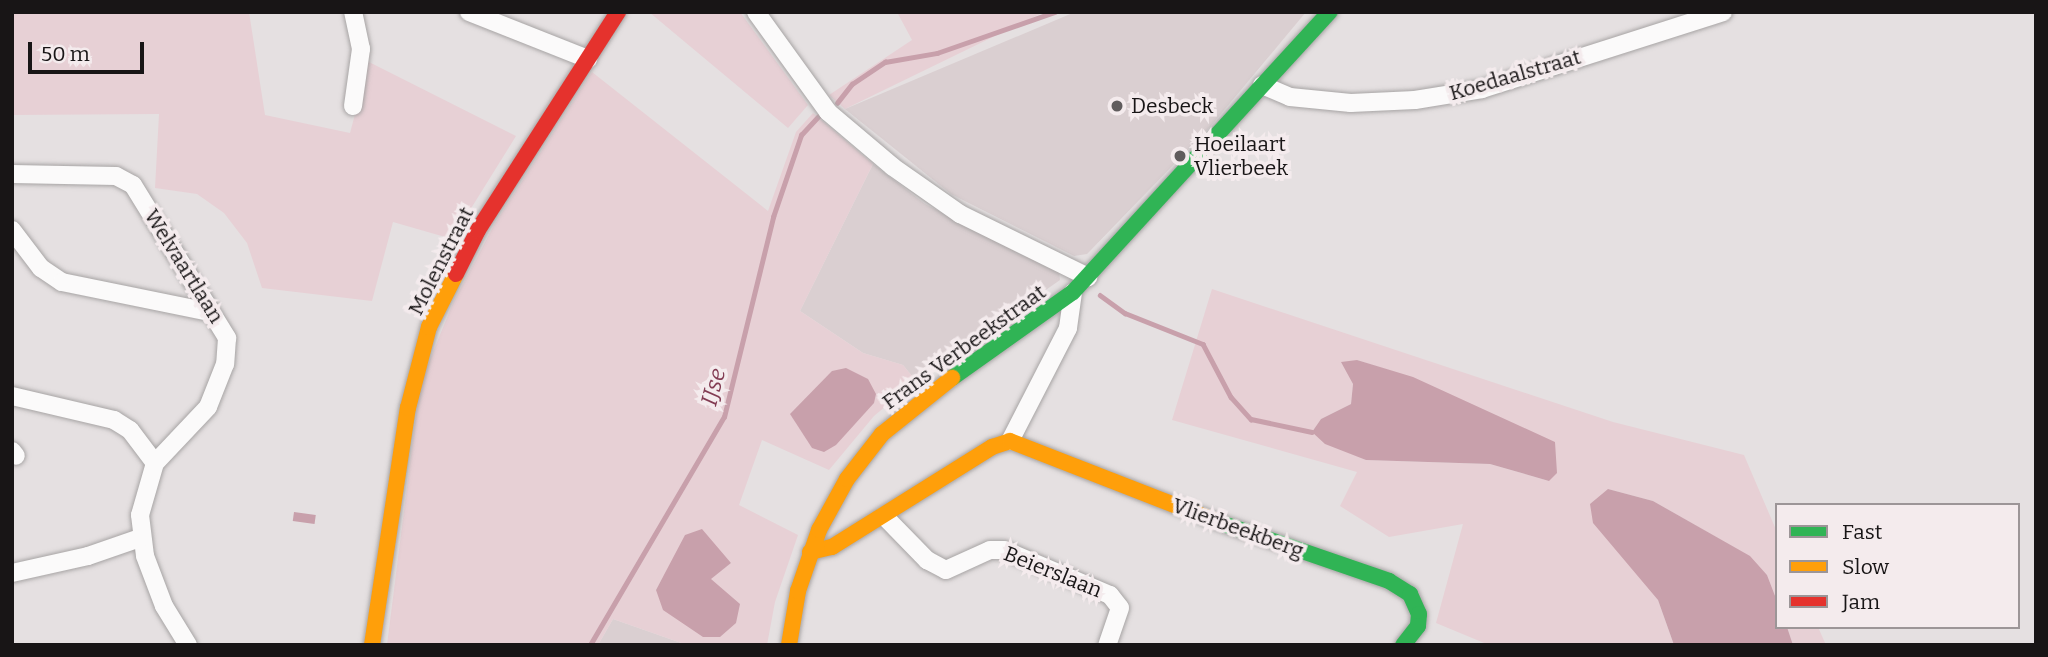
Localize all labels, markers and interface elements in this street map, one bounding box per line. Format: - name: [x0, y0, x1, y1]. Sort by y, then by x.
- scale bar: [32, 28, 147, 72]
- text: 50 m: [41, 41, 90, 67]
- street label: Koedaalstraat: [1446, 44, 1584, 106]
- place label: Desbeck: [1131, 93, 1213, 119]
- marker: Desbeck: [1109, 98, 1125, 114]
- place label: Hoeilaart Vlierbeek: [1194, 131, 1288, 181]
- marker: Hoeilaart Vlierbeek: [1172, 148, 1188, 164]
- street label: Molenstraat: [403, 203, 479, 319]
- street label: Welvaartlaan: [139, 204, 229, 328]
- street label: Frans Verbeekstraat: [877, 279, 1051, 415]
- water label: IJse: [695, 365, 731, 409]
- street label: Vlierbeekberg: [1169, 493, 1307, 563]
- legend: [1775, 503, 2020, 629]
- text: Fast: [1842, 519, 1882, 545]
- street label: Beierslaan: [1000, 541, 1106, 603]
- text: Slow: [1842, 554, 1889, 580]
- text: Jam: [1842, 589, 1880, 615]

